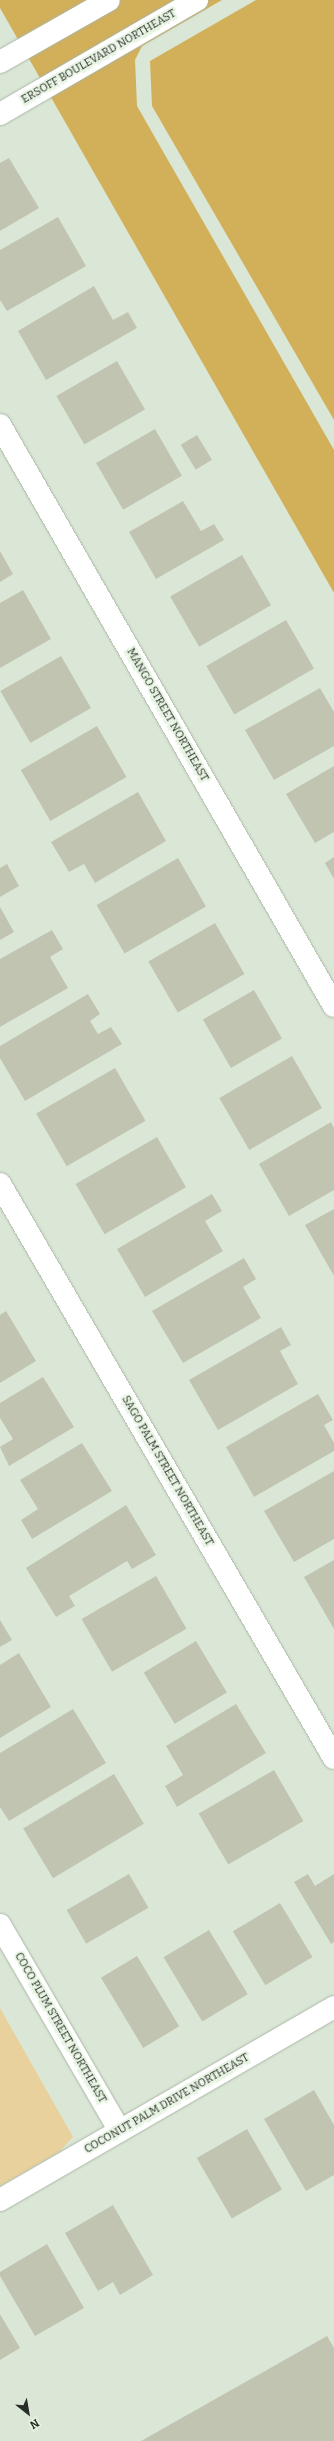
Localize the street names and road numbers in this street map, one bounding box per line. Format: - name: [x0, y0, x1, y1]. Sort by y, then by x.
- street label: ERSOFF BOULEVARD NORTHEAST: [19, 7, 179, 107]
- street label: MANGO STREET NORTHEAST: [123, 646, 211, 784]
- street label: SAGO PALM STREET NORTHEAST: [119, 1394, 215, 1548]
- street label: COCO PLUM STREET NORTHEAST: [11, 1950, 109, 2106]
- street label: COCONUT PALM DRIVE NORTHEAST: [82, 2051, 252, 2157]

